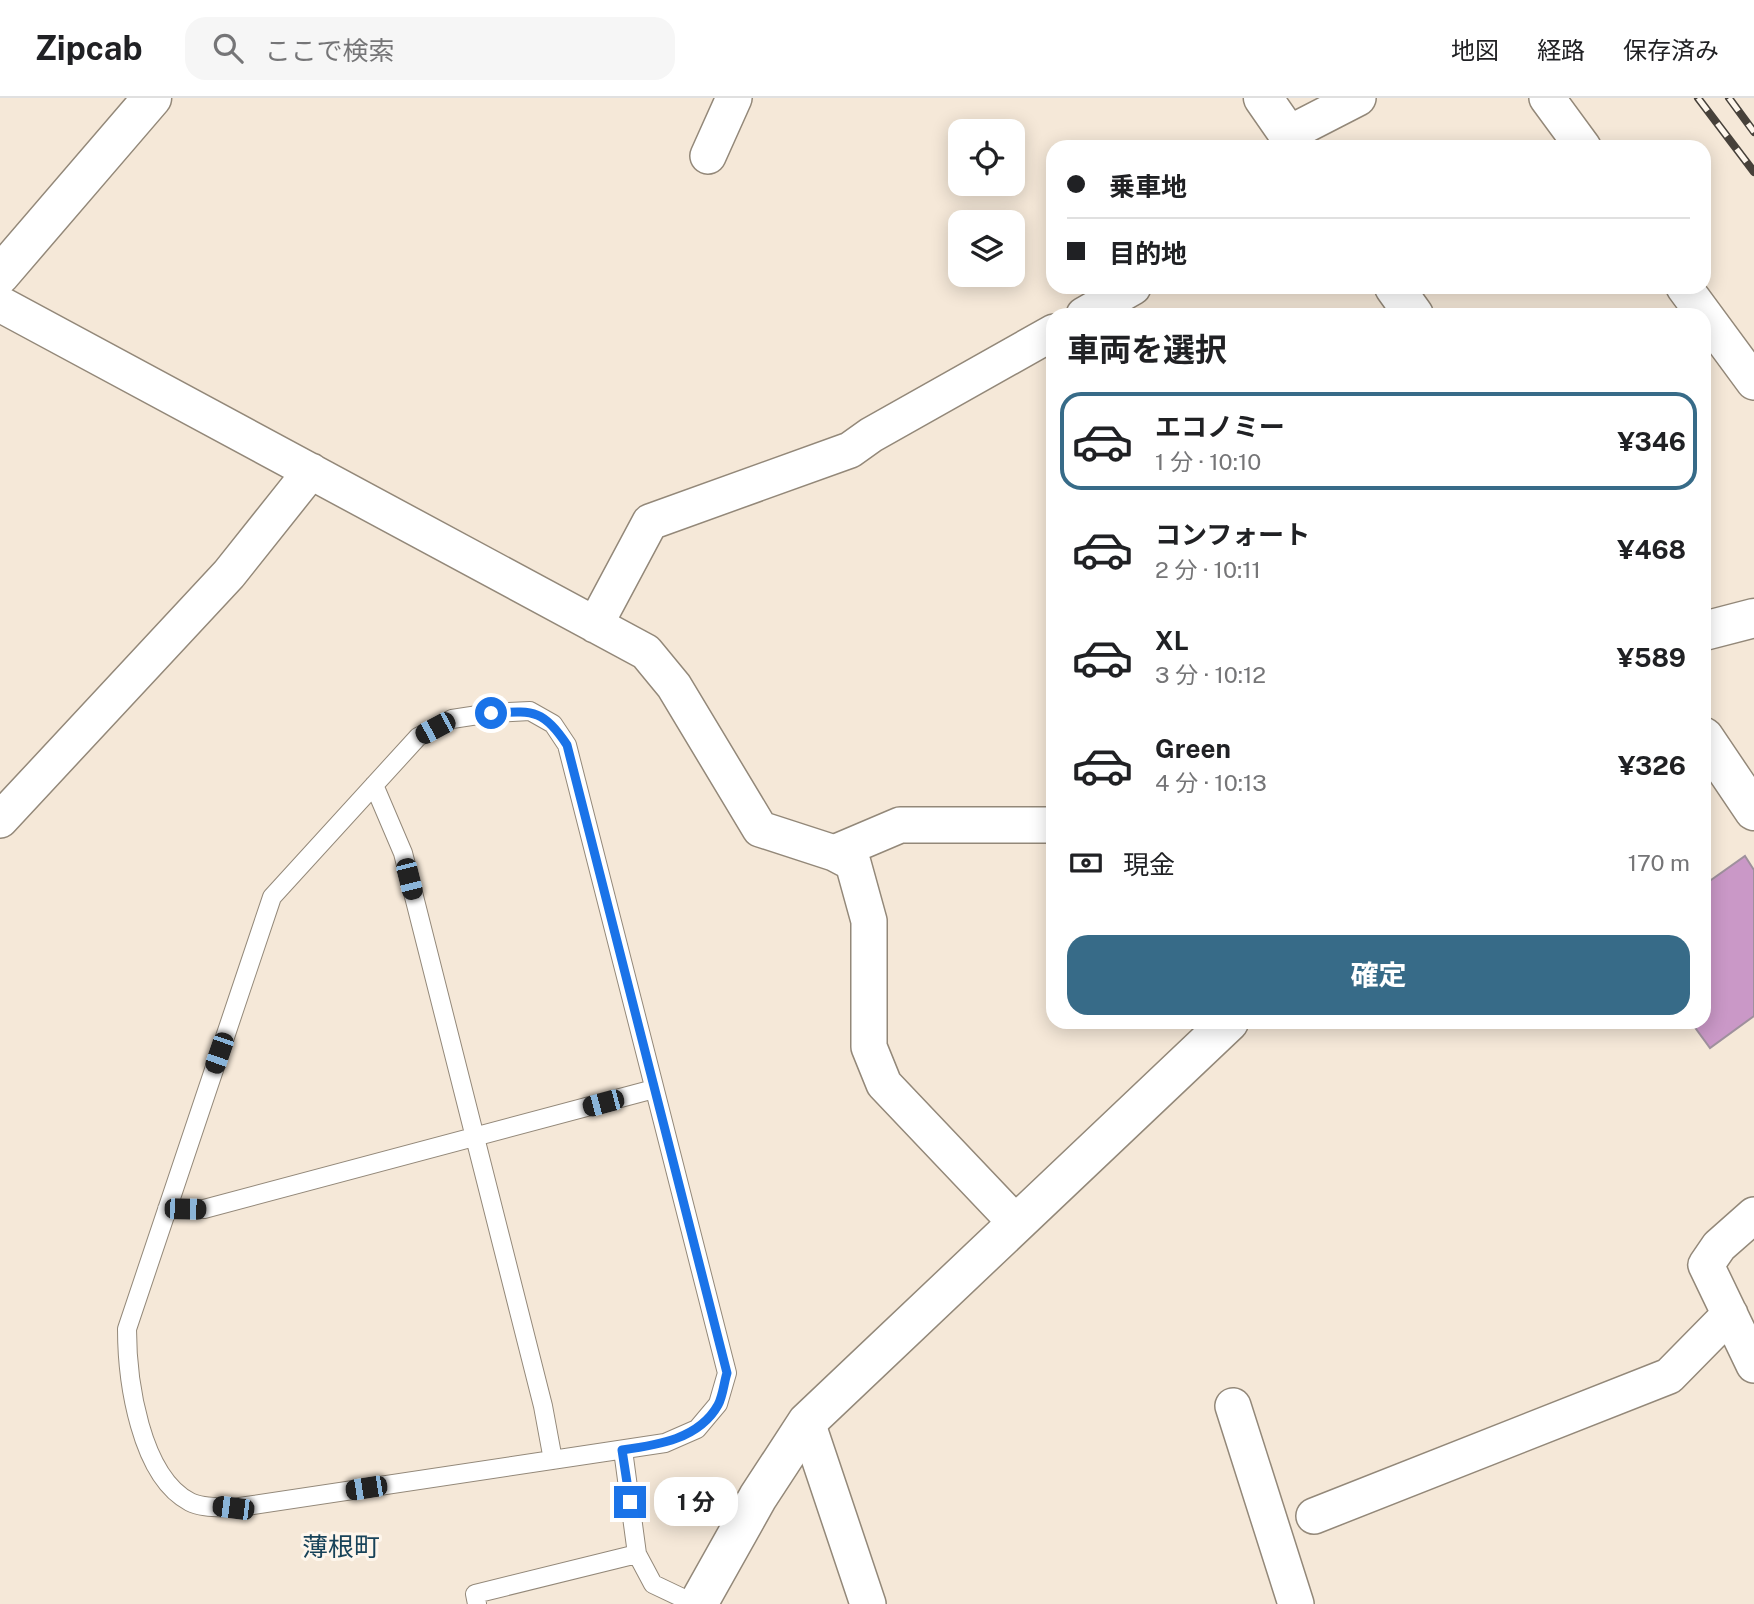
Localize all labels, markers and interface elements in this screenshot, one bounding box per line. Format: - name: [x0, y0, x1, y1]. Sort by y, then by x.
- search box: [185, 17, 675, 80]
- text: Zipcab: [35, 29, 143, 67]
- icon: search: [209, 29, 247, 67]
- text: ここで検索: [265, 35, 395, 66]
- text: 地図: [1451, 36, 1499, 64]
- text: 経路: [1537, 36, 1585, 64]
- text: 保存済み: [1623, 36, 1719, 64]
- map controls: [948, 119, 1025, 287]
- button: locate: [948, 119, 1025, 196]
- text: 乗車地: [1109, 171, 1187, 202]
- button: layers: [948, 210, 1025, 287]
- text: 目的地: [1109, 238, 1187, 269]
- text: 車両を選択: [1067, 331, 1227, 368]
- icon: car: [1071, 410, 1134, 473]
- text: エコノミー: [1155, 411, 1285, 442]
- text: ¥346: [1617, 426, 1686, 457]
- text: 1 分 · 10:10: [1155, 448, 1261, 475]
- icon: car: [1071, 518, 1134, 581]
- text: コンフォート: [1155, 519, 1310, 550]
- text: ¥468: [1617, 534, 1686, 565]
- text: 2 分 · 10:11: [1155, 556, 1261, 583]
- text: XL: [1155, 625, 1189, 656]
- icon: car: [1071, 626, 1134, 689]
- text: ¥589: [1617, 642, 1686, 673]
- text: 3 分 · 10:12: [1155, 661, 1266, 688]
- route start: [475, 697, 507, 729]
- car: [412, 709, 459, 747]
- text: Green: [1155, 733, 1231, 764]
- icon: car: [1071, 734, 1134, 797]
- text: ¥326: [1618, 750, 1686, 781]
- text: 4 分 · 10:13: [1155, 769, 1267, 796]
- icon: cash: [1067, 844, 1105, 882]
- text: 現金: [1123, 849, 1175, 880]
- text: 170 m: [1628, 849, 1690, 876]
- car: [394, 856, 425, 902]
- button: 確定: [1067, 935, 1690, 1015]
- car: [203, 1030, 236, 1076]
- car: [580, 1087, 627, 1119]
- car: [164, 1198, 207, 1220]
- car: [344, 1474, 389, 1502]
- callout: 1 分: [654, 1478, 738, 1526]
- route end: [614, 1486, 646, 1518]
- text: 1 分: [677, 1488, 715, 1515]
- car: [211, 1495, 256, 1521]
- district label: 薄根町: [302, 1531, 380, 1562]

